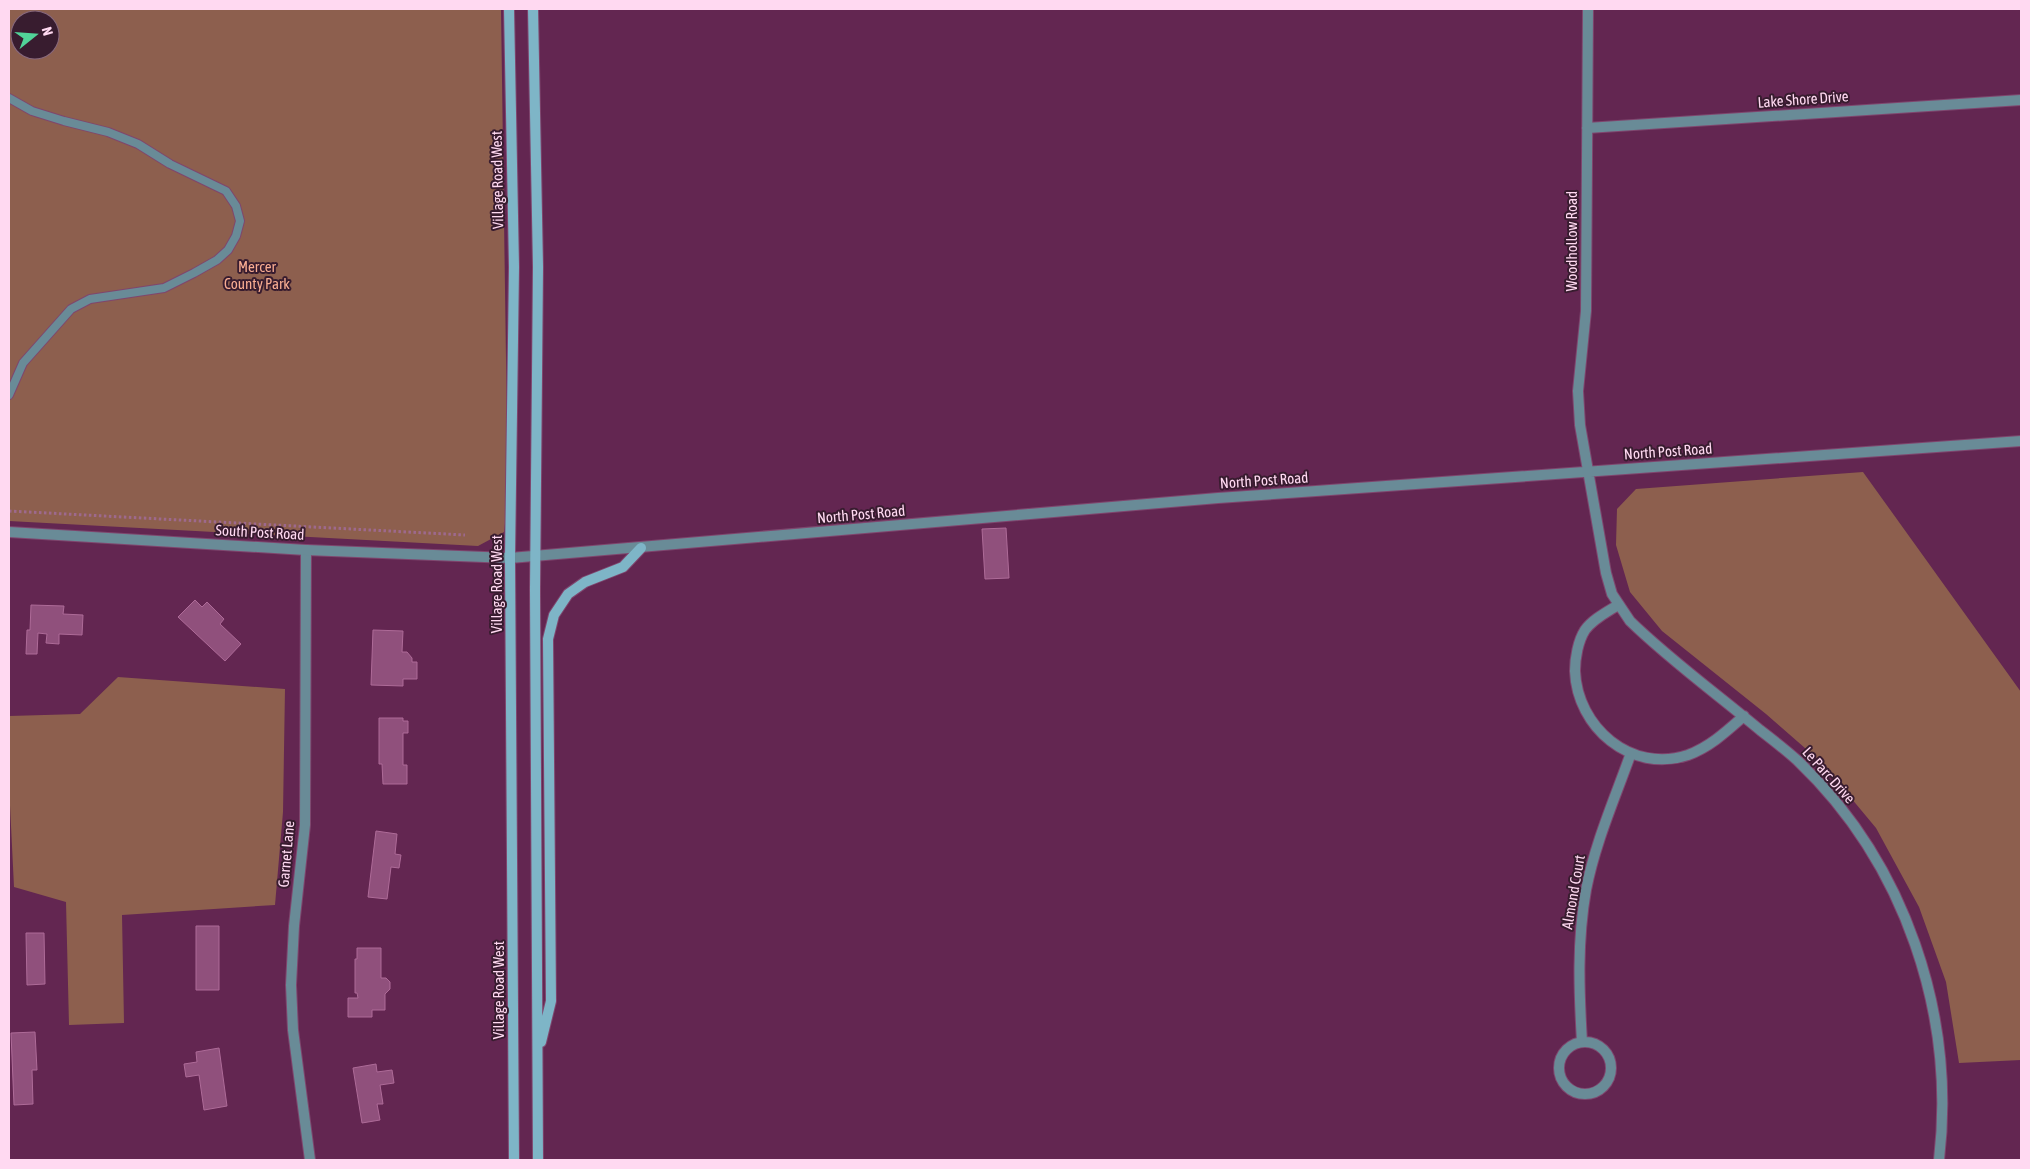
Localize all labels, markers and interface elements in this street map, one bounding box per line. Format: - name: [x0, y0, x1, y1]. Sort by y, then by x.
- north arrow: [10, 10, 60, 60]
- text: N: [39, 25, 56, 37]
- street label: Lake Shore Drive: [1757, 87, 1849, 111]
- street label: Village Road West: [488, 131, 506, 229]
- street label: Woodhollow Road: [1563, 191, 1580, 291]
- park label: Mercer County Park: [224, 258, 290, 292]
- street label: North Post Road: [1623, 439, 1713, 463]
- street label: North Post Road: [1219, 468, 1309, 492]
- street label: North Post Road: [816, 502, 906, 526]
- street label: South Post Road: [215, 521, 305, 543]
- street label: Village Road West: [488, 535, 505, 633]
- street label: Le Parc Drive: [1799, 743, 1859, 807]
- street label: Garnet Lane: [275, 820, 297, 888]
- street label: Almond Court: [1558, 853, 1588, 931]
- street label: Village Road West: [490, 941, 507, 1039]

